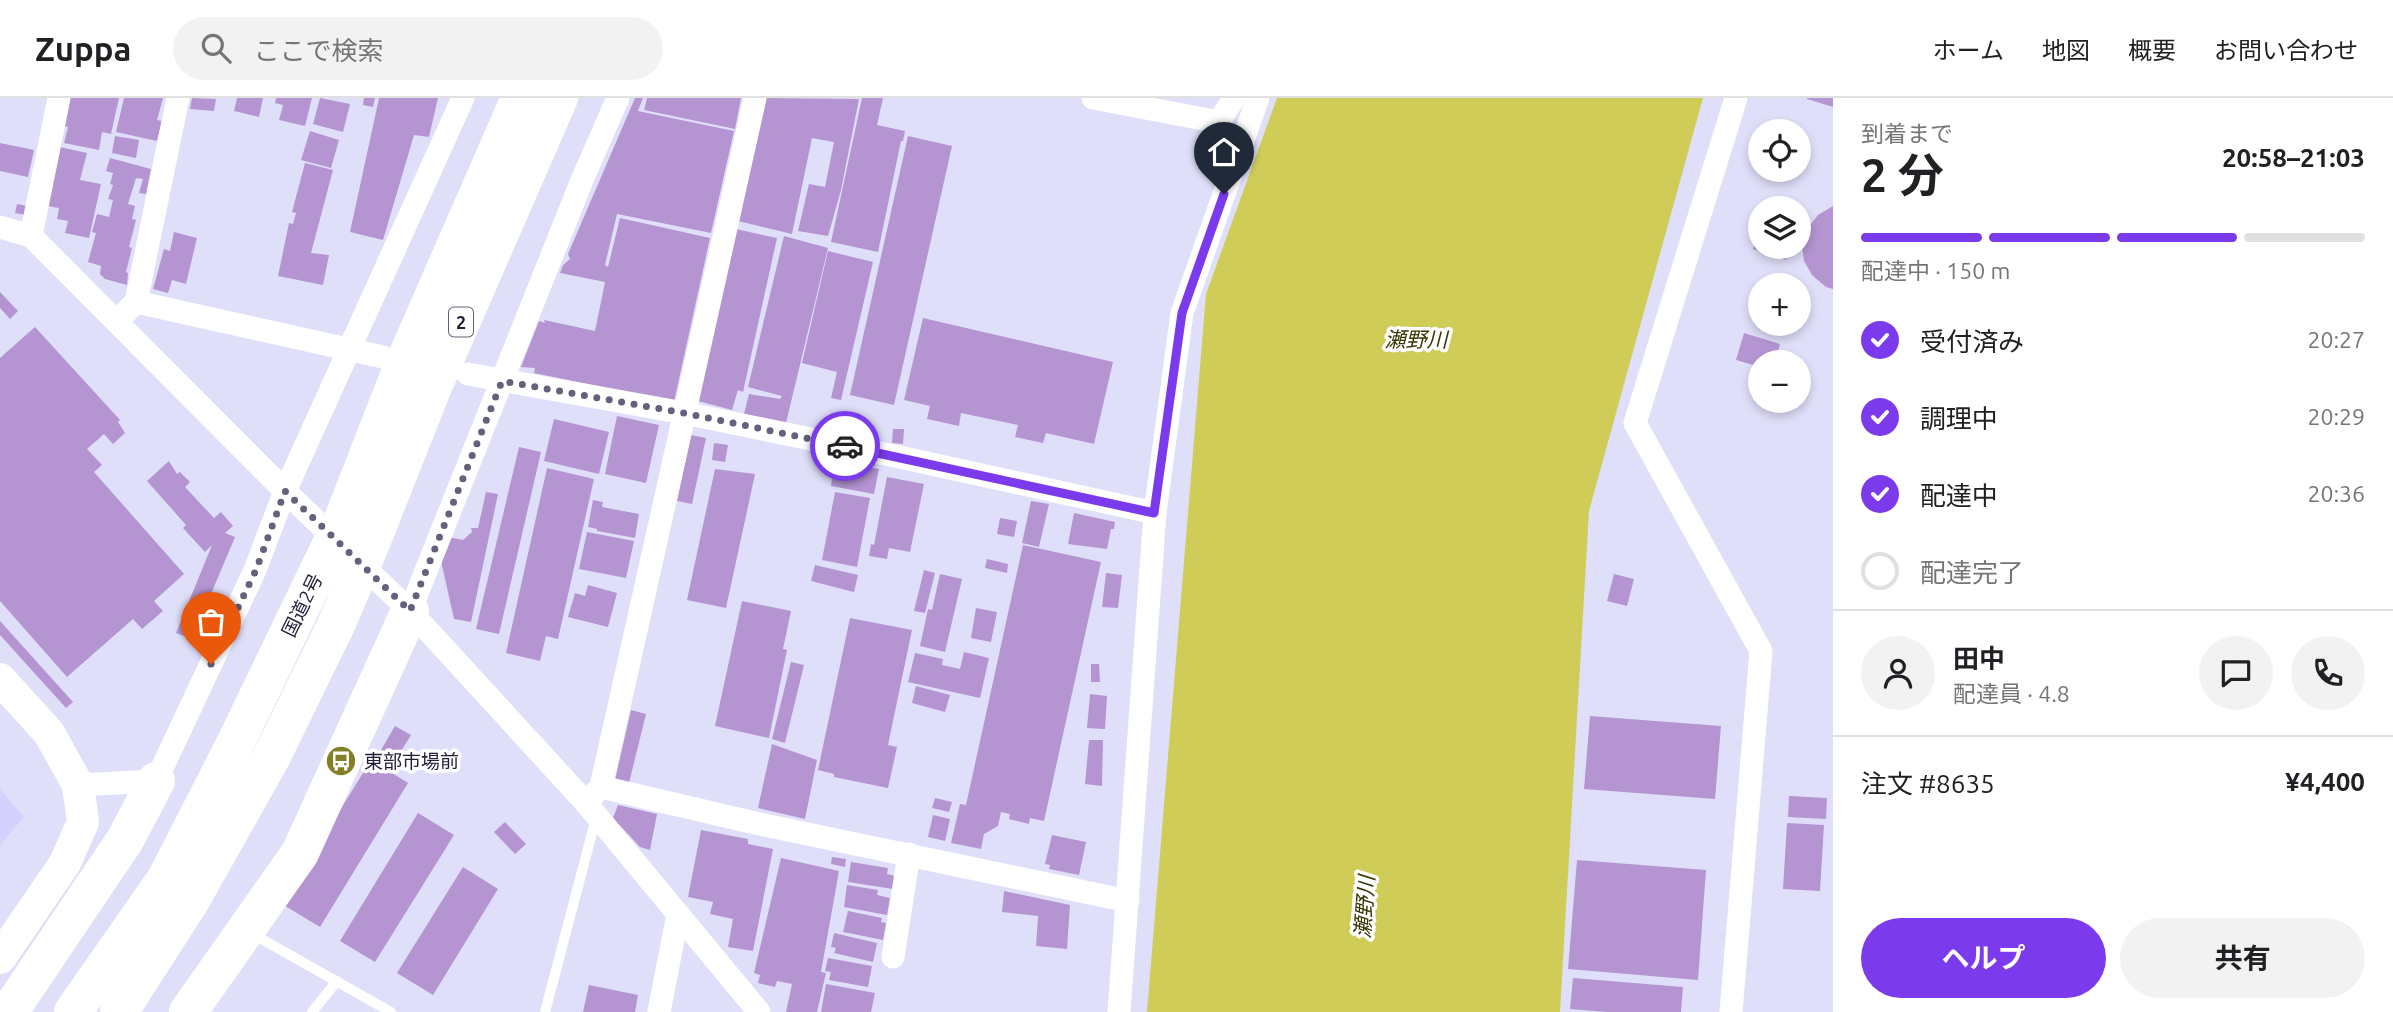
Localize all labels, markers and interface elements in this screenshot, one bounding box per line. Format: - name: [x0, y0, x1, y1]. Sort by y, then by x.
- search box: [173, 17, 663, 80]
- icon: search: [197, 29, 235, 67]
- text: Zuppa: [35, 30, 131, 67]
- text: ここで検索: [253, 36, 383, 65]
- text: ホーム: [1933, 37, 2004, 64]
- text: 地図: [2042, 37, 2090, 64]
- text: 概要: [2128, 37, 2176, 64]
- text: お問い合わせ: [2214, 37, 2358, 64]
- map controls: [1748, 119, 1811, 413]
- button: locate: [1748, 119, 1811, 182]
- text: 到着まで: [1861, 121, 1953, 146]
- pin: [1194, 122, 1254, 194]
- icon: home: [1205, 133, 1243, 171]
- text: 20:58–21:03: [2222, 143, 2365, 172]
- text: 2 分: [1861, 149, 1944, 201]
- button: layers: [1748, 196, 1811, 259]
- text: 配達中 · 150 m: [1861, 258, 2010, 283]
- button: +: [1748, 273, 1811, 336]
- road number: 2: [449, 308, 473, 336]
- icon: check: [1861, 321, 1899, 359]
- water label: 瀬野川: [1385, 327, 1449, 351]
- text: 受付済み: [1920, 327, 2024, 356]
- text: 20:27: [2307, 327, 2365, 352]
- button: −: [1748, 350, 1811, 413]
- icon: check: [1861, 398, 1899, 436]
- text: 調理中: [1920, 404, 1998, 433]
- text: 20:29: [2307, 404, 2365, 429]
- courier: [810, 411, 880, 481]
- icon: car: [826, 427, 864, 465]
- icon: check: [1861, 475, 1899, 513]
- text: 配達中: [1920, 481, 1998, 510]
- text: 20:36: [2307, 481, 2365, 506]
- text: 配達完了: [1920, 558, 2024, 587]
- street label: 国道2号: [277, 570, 327, 640]
- pin: [181, 592, 241, 664]
- icon: bag: [192, 603, 230, 641]
- button: person: [1861, 636, 1935, 710]
- button: chat: [2199, 636, 2273, 710]
- button: phone: [2291, 636, 2365, 710]
- text: 田中: [1953, 644, 2005, 673]
- text: 配達員 · 4.8: [1953, 681, 2070, 706]
- bus stop icon: 東部市場前: [324, 744, 358, 778]
- place label: 東部市場前: [364, 750, 459, 772]
- text: ¥4,400: [2285, 767, 2365, 796]
- text: 注文 #8635: [1861, 769, 1995, 798]
- water label: 瀬野川: [1350, 873, 1378, 939]
- button: ヘルプ: [1861, 918, 2106, 998]
- button: 共有: [2120, 918, 2365, 998]

